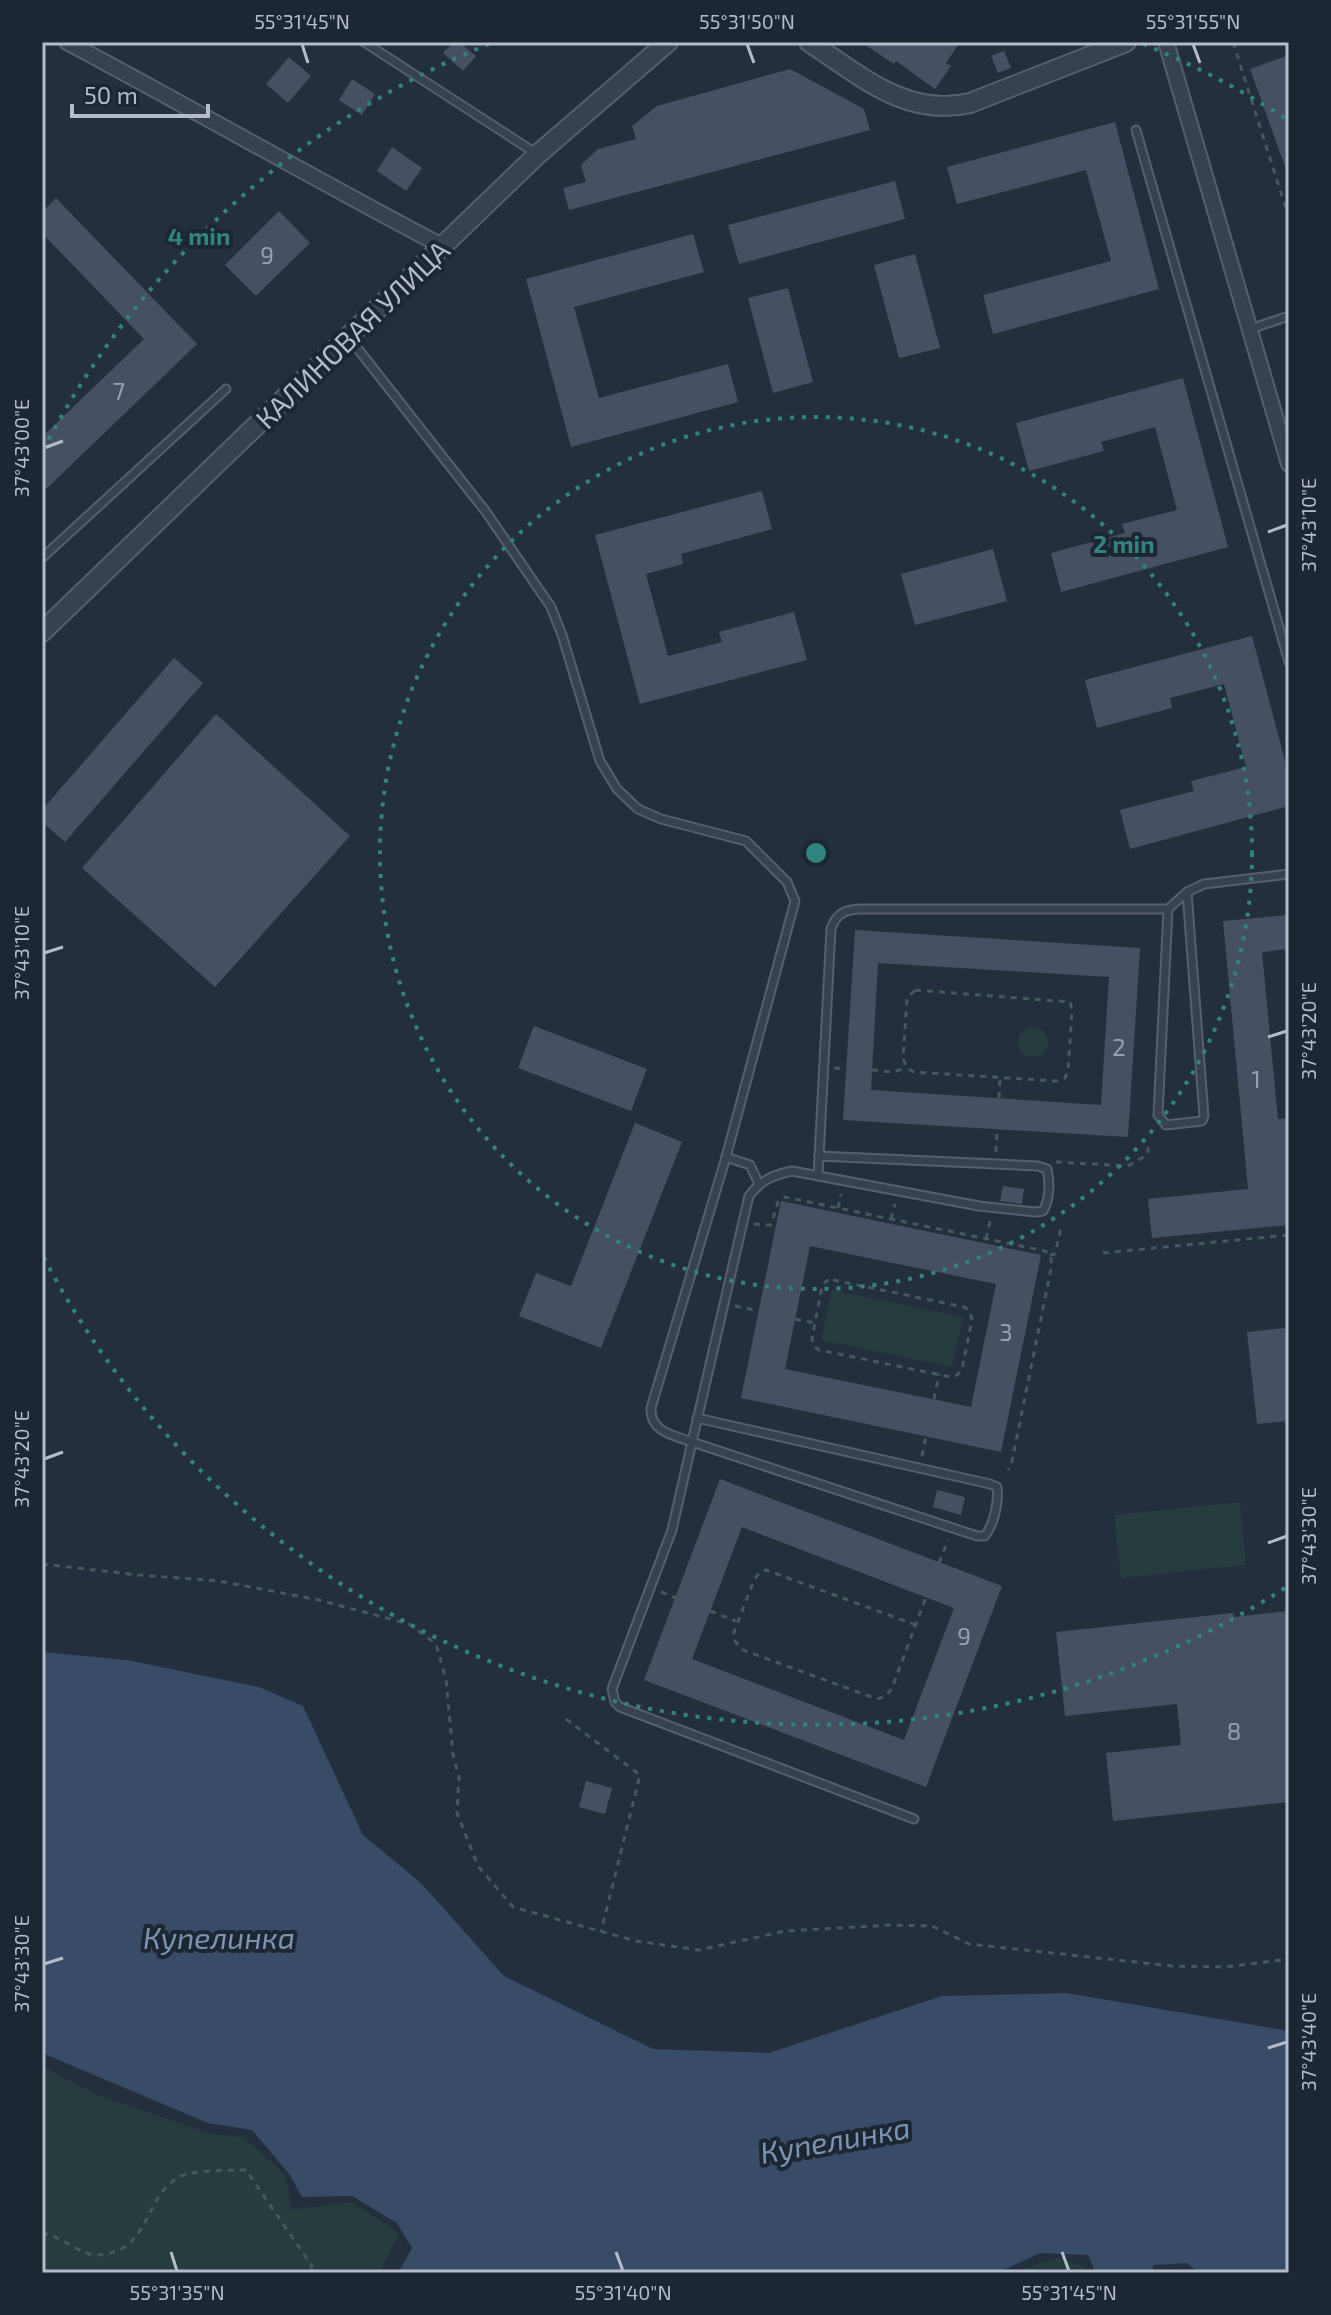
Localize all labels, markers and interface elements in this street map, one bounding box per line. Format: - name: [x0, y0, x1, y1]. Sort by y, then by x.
- text: 55°31'45"N: [254, 9, 350, 33]
- text: 55°31'50"N: [699, 9, 795, 33]
- text: 55°31'55"N: [1146, 9, 1240, 33]
- scale bar: [72, 68, 208, 118]
- text: 50 m: [84, 80, 138, 109]
- text: 4 min: [168, 221, 230, 250]
- street label: КАЛИНОВАЯ УЛИЦА: [248, 232, 456, 435]
- house number: 9: [260, 240, 274, 269]
- house number: 7: [113, 376, 125, 405]
- text: 37°43'00"E: [9, 399, 33, 497]
- text: 37°43'10"E: [1296, 478, 1320, 572]
- text: 2 min: [1093, 529, 1155, 558]
- centre of rings: [802, 839, 830, 867]
- text: 37°43'10"E: [9, 906, 33, 1000]
- text: 37°43'20"E: [1296, 982, 1320, 1080]
- house number: 2: [1112, 1032, 1126, 1061]
- house number: 1: [1251, 1064, 1261, 1093]
- house number: 3: [999, 1317, 1013, 1346]
- text: 37°43'20"E: [9, 1410, 33, 1508]
- text: 37°43'30"E: [1296, 1487, 1320, 1585]
- house number: 9: [957, 1621, 971, 1650]
- house number: 8: [1227, 1716, 1241, 1745]
- text: 37°43'30"E: [9, 1915, 33, 2013]
- water label: Купелинка: [143, 1919, 295, 1955]
- text: 37°43'40"E: [1296, 1993, 1320, 2091]
- water label: Купелинка: [757, 2108, 913, 2170]
- text: 55°31'35"N: [130, 2280, 224, 2304]
- text: 55°31'40"N: [574, 2280, 672, 2304]
- text: 55°31'45"N: [1021, 2280, 1117, 2304]

